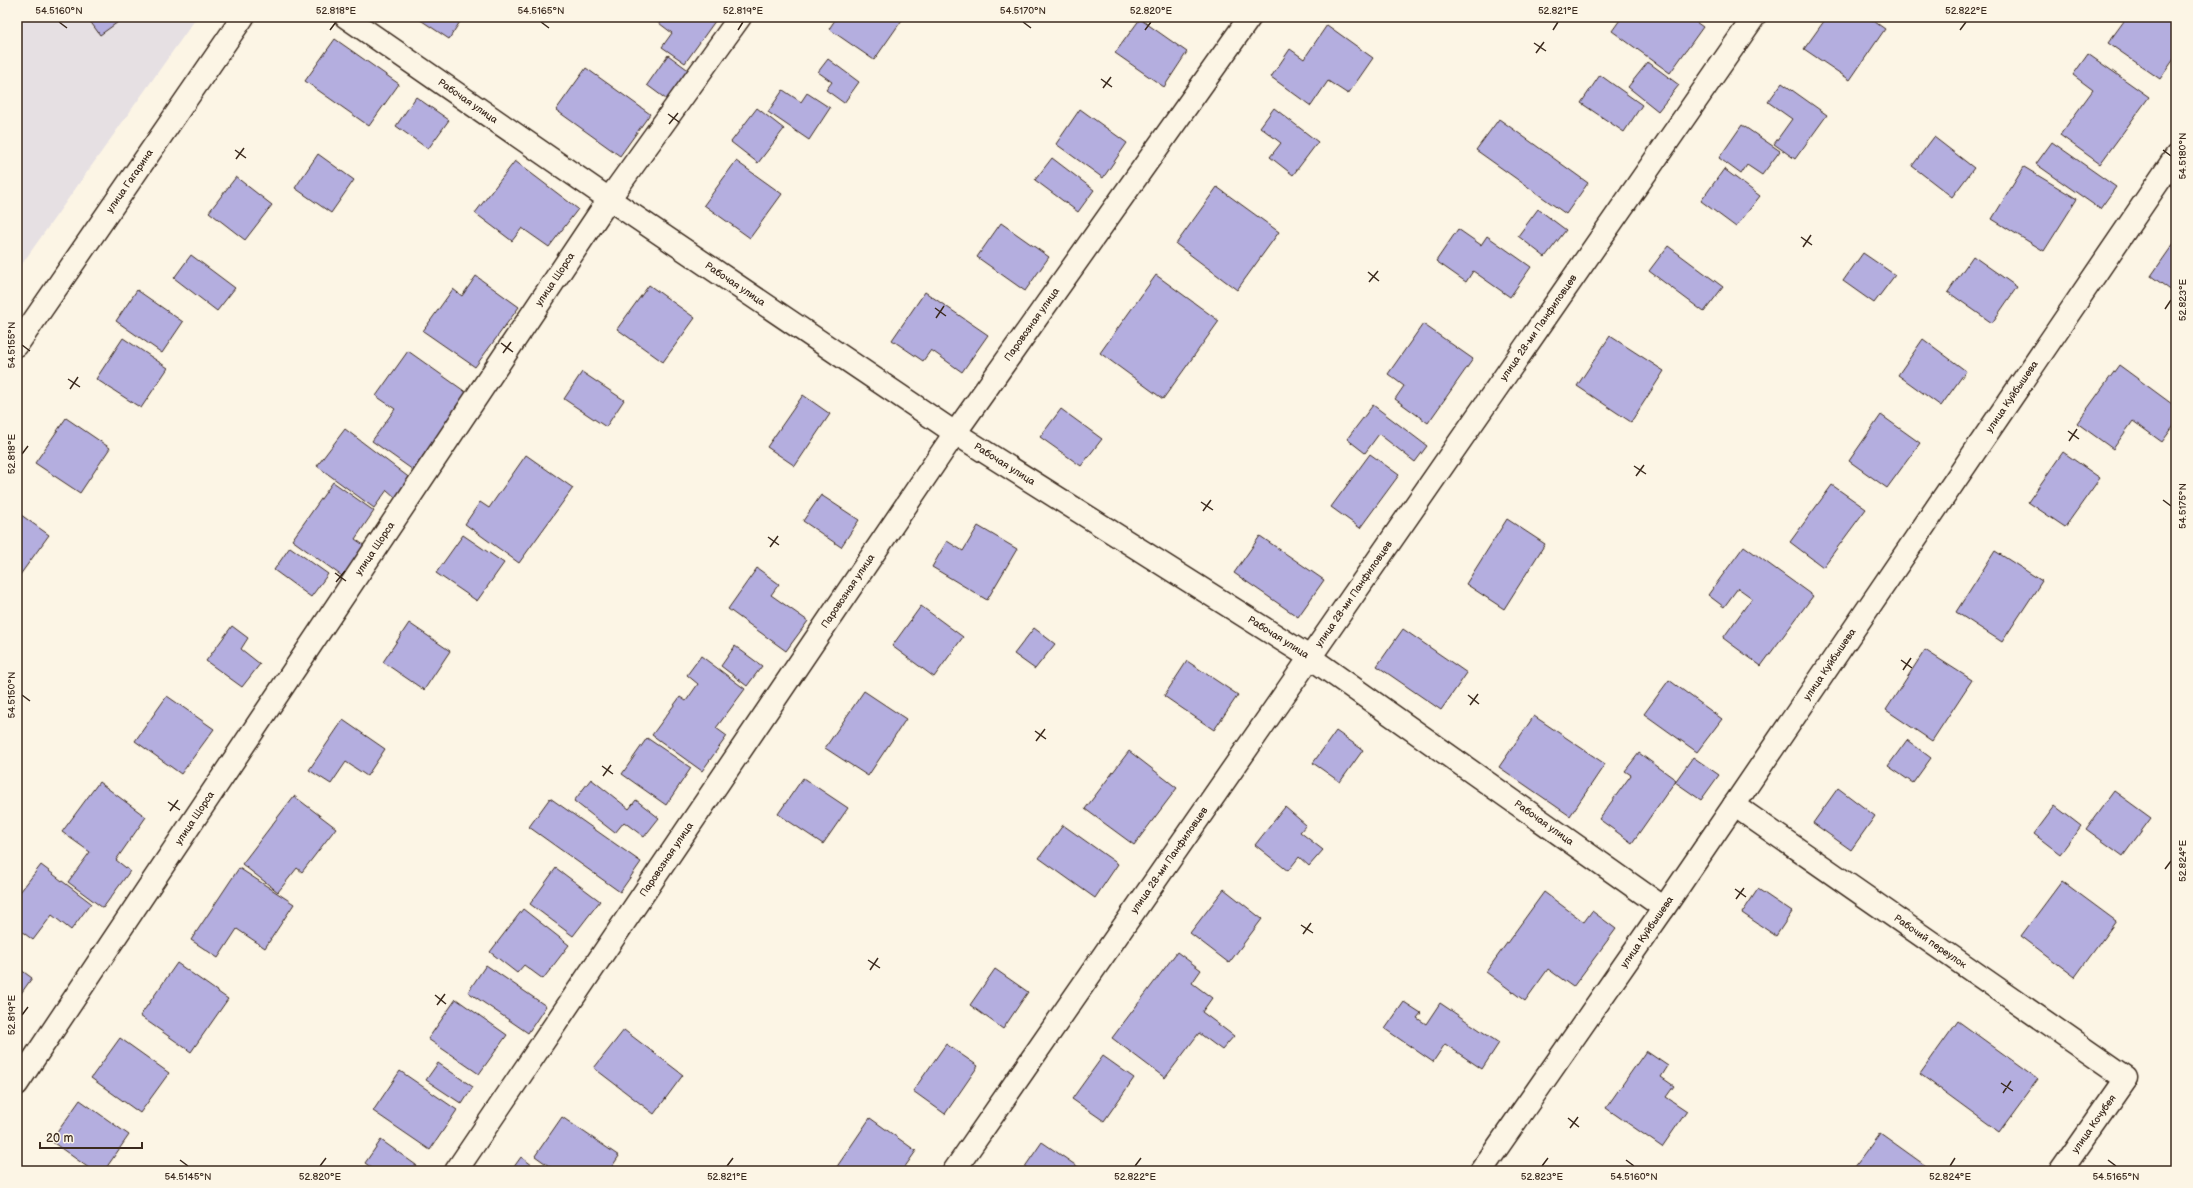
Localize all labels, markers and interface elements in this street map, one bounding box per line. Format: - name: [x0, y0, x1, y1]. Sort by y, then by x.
- text: 54.5160°N: [35, 5, 83, 17]
- text: 52.818°E: [316, 5, 357, 17]
- text: 54.5165°N: [517, 5, 565, 17]
- text: 52.819°E: [723, 5, 764, 17]
- text: 54.5170°N: [1000, 5, 1046, 17]
- text: 52.820°E: [1130, 5, 1173, 17]
- text: 52.821°E: [1538, 5, 1579, 17]
- text: 52.822°E: [1945, 5, 1987, 17]
- street label: Рабочая улица: [435, 76, 500, 126]
- text: 54.5180°N: [2177, 132, 2189, 180]
- street label: улица Гагарина: [104, 147, 156, 215]
- street label: улица Щорса: [533, 250, 577, 308]
- street label: Рабочая улица: [703, 260, 767, 309]
- street label: улица 28-ми Панфиловцев: [1498, 272, 1580, 383]
- text: 52.823°E: [2177, 278, 2189, 321]
- street label: Паровозная улица: [1002, 285, 1062, 363]
- text: 54.5155°N: [6, 322, 18, 368]
- street label: улица Куйбышева: [1983, 358, 2041, 435]
- text: 52.818°E: [6, 433, 18, 474]
- street label: Рабочая улица: [972, 440, 1037, 488]
- text: 54.5175°N: [2177, 483, 2189, 529]
- street label: улица Щорса: [353, 520, 397, 578]
- street label: улица 28-ми Панфиловцев: [1313, 538, 1395, 650]
- street label: Паровозная улица: [819, 552, 877, 631]
- street label: Рабочая улица: [1245, 614, 1311, 661]
- street label: улица Куйбышева: [1801, 626, 1859, 703]
- text: 54.5150°N: [6, 671, 18, 719]
- street label: улица Щорса: [173, 789, 217, 847]
- street label: Рабочая улица: [1512, 798, 1576, 848]
- street label: улица 28-ми Панфиловцев: [1128, 804, 1211, 916]
- street label: Паровозная улица: [637, 820, 696, 899]
- text: 52.824°E: [2177, 840, 2189, 882]
- street label: улица Куйбышева: [1618, 894, 1676, 970]
- street label: Рабочий переулок: [1892, 912, 1969, 971]
- text: 52.819°E: [6, 994, 18, 1035]
- street label: улица Кочубея: [2069, 1092, 2119, 1155]
- scale bar: [40, 1124, 142, 1150]
- text: 20 m: [46, 1131, 73, 1146]
- text: 54.5145°N: [164, 1171, 212, 1183]
- text: 52.820°E: [299, 1171, 342, 1183]
- text: 52.821°E: [707, 1171, 748, 1183]
- text: 52.822°E: [1114, 1171, 1156, 1183]
- text: 52.823°E: [1521, 1171, 1564, 1183]
- text: 54.5160°N: [1610, 1171, 1658, 1183]
- text: 52.824°E: [1929, 1171, 1971, 1183]
- text: 54.5165°N: [2092, 1171, 2140, 1183]

